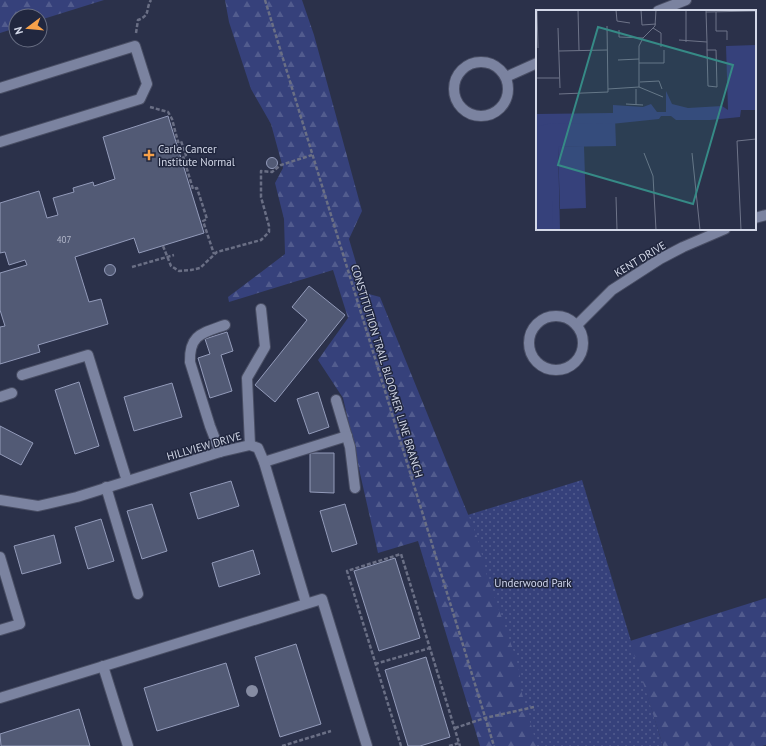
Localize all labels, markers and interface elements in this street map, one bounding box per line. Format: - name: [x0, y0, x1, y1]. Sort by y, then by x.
- north arrow: [8, 8, 48, 48]
- inset map: [536, 10, 756, 230]
- text: N: [11, 25, 26, 36]
- place label: Carle Cancer Institute Normal: [158, 142, 236, 169]
- marker: Carle Cancer Institute Normal: [143, 149, 155, 161]
- house number: 407: [57, 234, 71, 245]
- street label: KENT DRIVE: [612, 238, 668, 280]
- street label: CONSTITUTION TRAIL BLOOMER LINE BRANCH: [348, 263, 426, 479]
- street label: HILLVIEW DRIVE: [165, 429, 243, 463]
- park label: Underwood Park: [494, 576, 572, 590]

